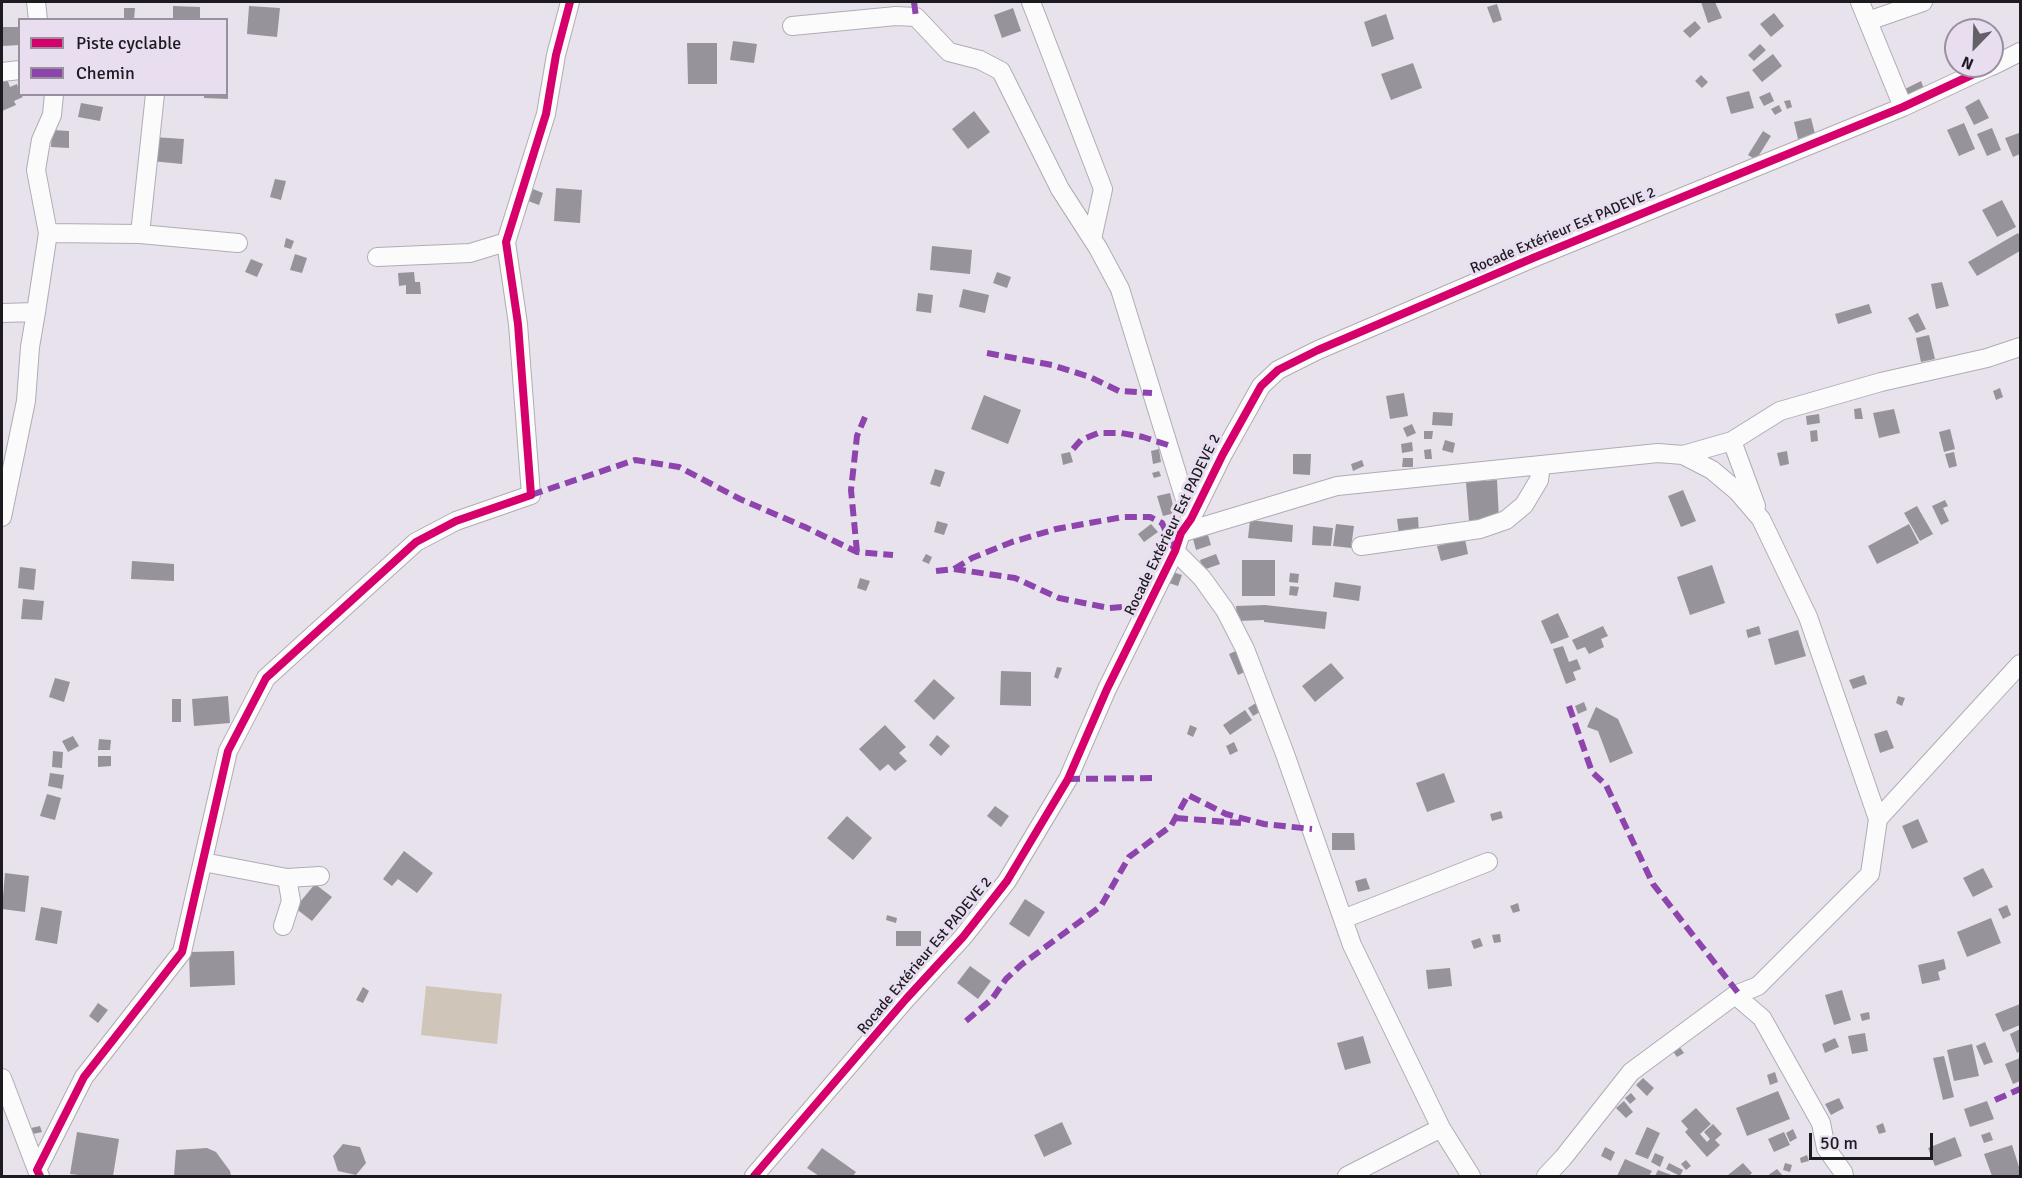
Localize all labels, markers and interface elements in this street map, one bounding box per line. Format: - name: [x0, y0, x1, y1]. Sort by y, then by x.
- legend: [18, 18, 228, 96]
- north arrow: [1944, 18, 2004, 78]
- text: Piste cyclable: [76, 32, 181, 54]
- text: N: [1959, 51, 1977, 74]
- text: Chemin: [76, 62, 135, 84]
- street label: Rocade Extérieur Est PADEVE 2: [1468, 184, 1658, 278]
- street label: Rocade Extérieur Est PADEVE 2: [1121, 431, 1225, 619]
- street label: Rocade Extérieur Est PADEVE 2: [854, 874, 996, 1038]
- scale bar: [1812, 1121, 1936, 1159]
- text: 50 m: [1820, 1132, 1858, 1154]

